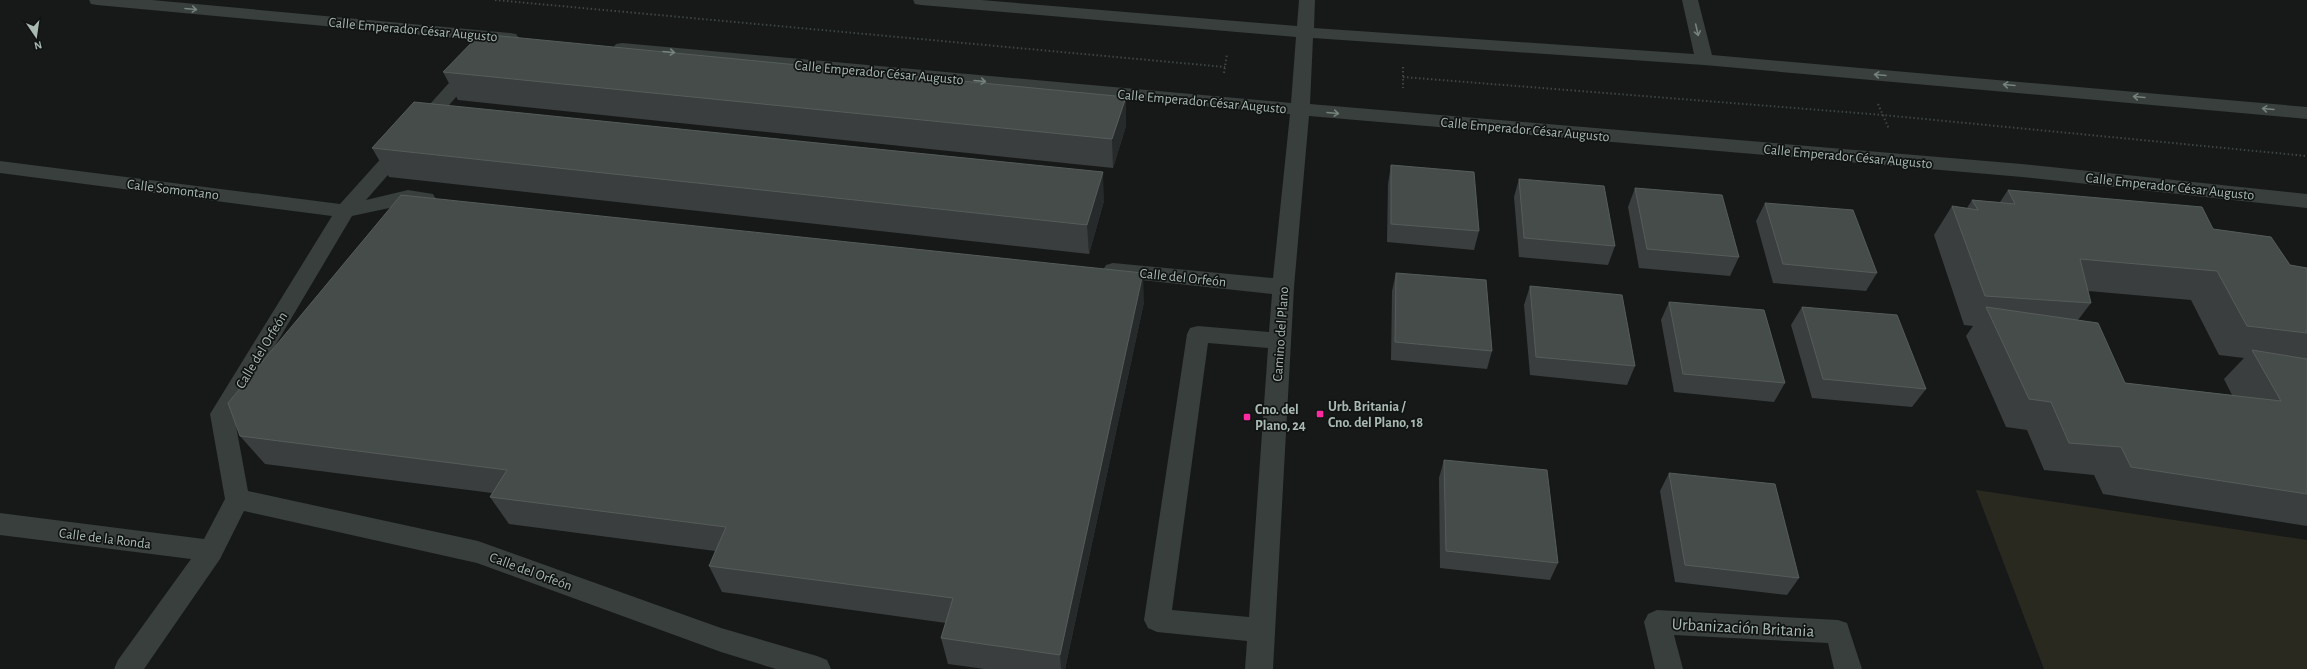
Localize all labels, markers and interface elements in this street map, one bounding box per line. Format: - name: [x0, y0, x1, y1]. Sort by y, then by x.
- one-way arrow: [184, 5, 197, 12]
- north arrow: [16, 16, 56, 56]
- street label: Calle Emperador César Augusto: [328, 16, 498, 44]
- one-way arrow: [1694, 23, 1702, 36]
- text: N: [33, 39, 43, 51]
- one-way arrow: [662, 49, 675, 56]
- street label: Calle Emperador César Augusto: [794, 59, 964, 87]
- one-way arrow: [1874, 71, 1887, 78]
- one-way arrow: [973, 77, 986, 84]
- one-way arrow: [2003, 82, 2016, 89]
- street label: Calle Emperador César Augusto: [1117, 88, 1287, 116]
- one-way arrow: [2133, 93, 2146, 100]
- one-way arrow: [2262, 105, 2275, 113]
- one-way arrow: [1326, 109, 1339, 116]
- street label: Calle Emperador César Augusto: [1440, 116, 1610, 144]
- street label: Calle Emperador César Augusto: [1763, 143, 1933, 171]
- street label: Calle Emperador César Augusto: [2085, 171, 2255, 203]
- street label: Calle Somontano: [126, 177, 220, 203]
- street label: Calle del Orfeón: [1139, 267, 1227, 289]
- street label: Camino del Plano: [1271, 286, 1291, 382]
- street label: Calle del Orfeón: [234, 310, 290, 391]
- place label: Urb. Britania / Cno. del Plano, 18: [1328, 400, 1423, 430]
- place label: Cno. del Plano, 24: [1255, 403, 1306, 433]
- marker: Urb. Britania / Cno. del Plano, 18: [1315, 409, 1325, 419]
- marker: Cno. del Plano, 24: [1242, 412, 1252, 422]
- street label: Calle de la Ronda: [58, 526, 152, 552]
- street label: Calle del Orfeón: [488, 551, 574, 593]
- street label: Urbanización Britania: [1671, 615, 1815, 640]

